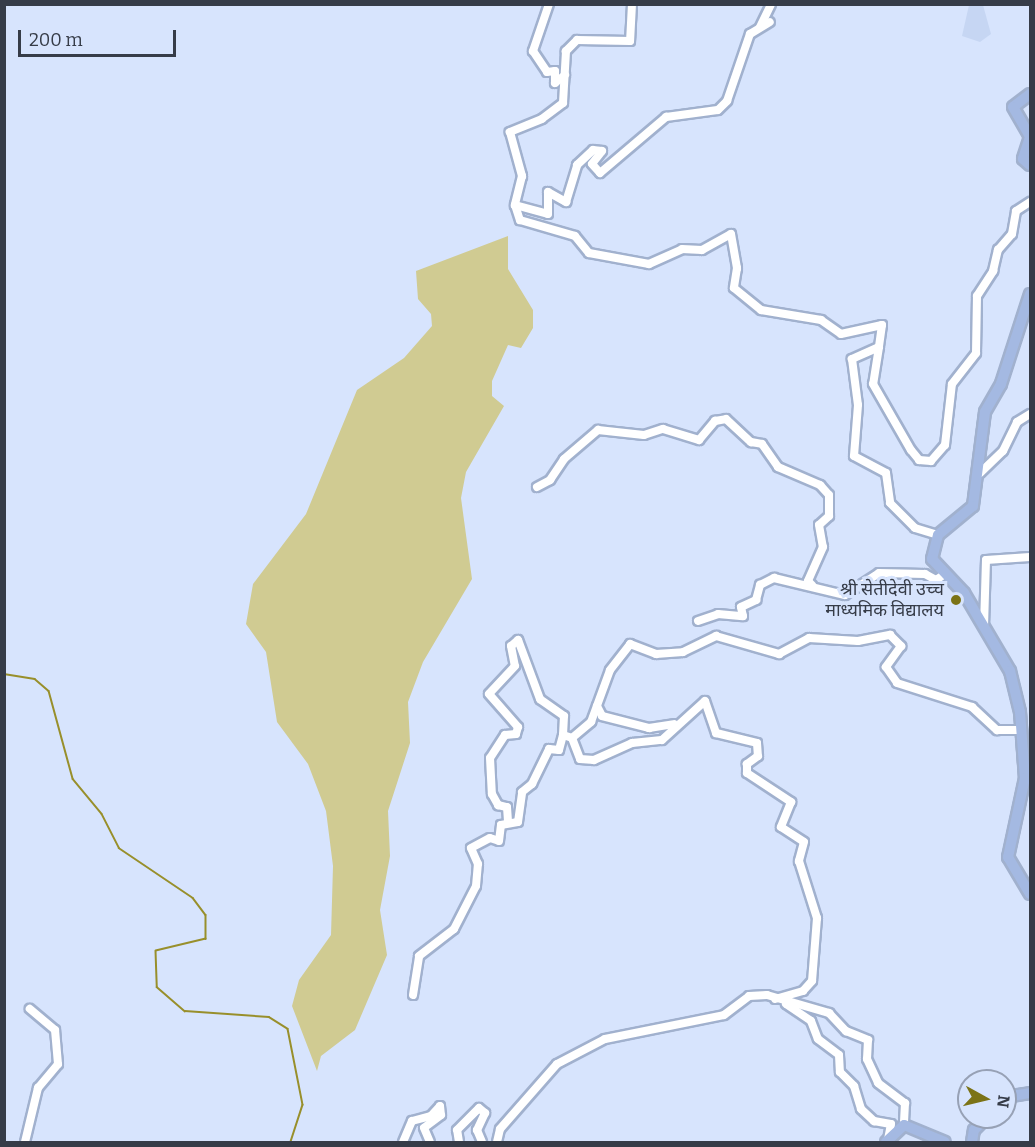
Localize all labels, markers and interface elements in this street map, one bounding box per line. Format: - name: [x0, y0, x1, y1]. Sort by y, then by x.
- scale bar: [21, 18, 178, 56]
- text: 200 m: [29, 29, 83, 51]
- place label: श्री सेतीदेवी उच्च माध्यमिक विद्यालय: [825, 579, 944, 622]
- marker: श्री सेतीदेवी उच्च माध्यमिक विद्यालय: [949, 593, 963, 607]
- north arrow: [957, 1069, 1017, 1129]
- text: N: [993, 1094, 1014, 1109]

